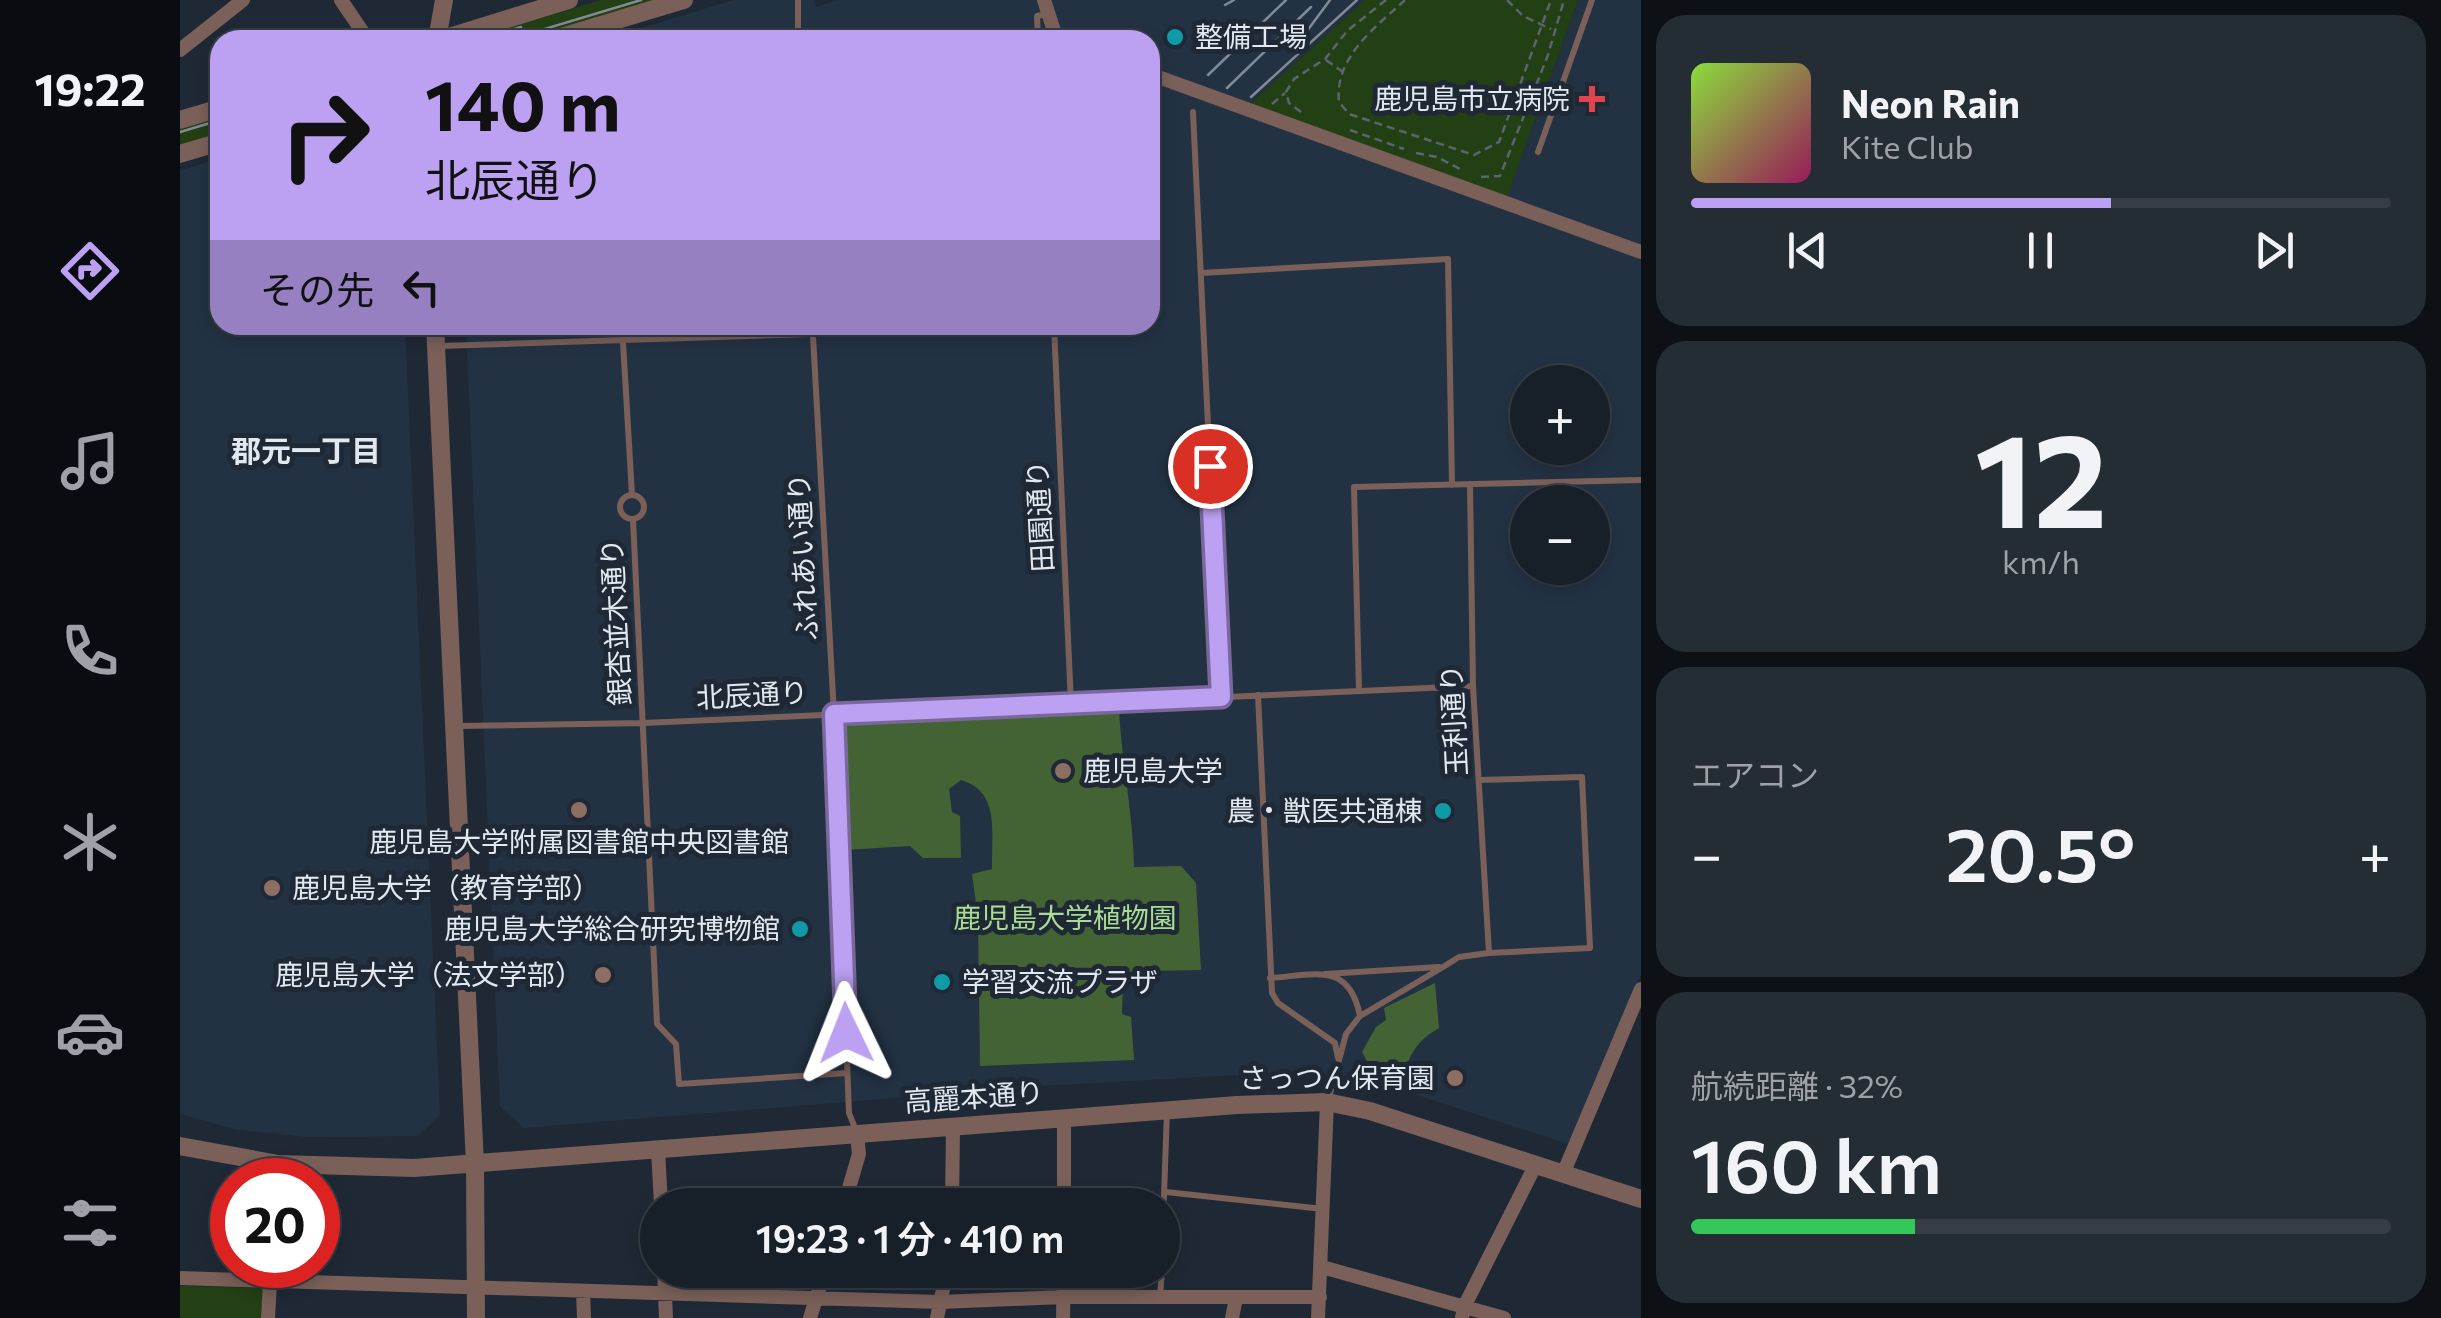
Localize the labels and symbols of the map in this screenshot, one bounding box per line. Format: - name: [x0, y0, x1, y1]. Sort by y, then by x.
- place label: 整備工場: [1195, 19, 1307, 53]
- marker: 整備工場: [1164, 26, 1186, 48]
- place label: 鹿児島市立病院: [1374, 81, 1570, 115]
- marker: 鹿児島市立病院: [1579, 86, 1605, 112]
- pin: [1168, 424, 1253, 509]
- district label: 郡元一丁目: [231, 431, 381, 468]
- street label: 田園通り: [1019, 459, 1059, 573]
- street label: ふれあい通り: [781, 472, 823, 642]
- street label: 銀杏並木通り: [594, 537, 636, 707]
- street label: 玉利通り: [1433, 663, 1473, 777]
- street label: 北辰通り: [695, 674, 809, 714]
- place label: 鹿児島大学: [1083, 753, 1223, 787]
- marker: 鹿児島大学: [1052, 760, 1074, 782]
- place label: 農・獣医共通棟: [1227, 793, 1423, 827]
- marker: 鹿児島大学附属図書館中央図書館: [568, 799, 590, 821]
- marker: 農・獣医共通棟: [1432, 800, 1454, 822]
- place label: 鹿児島大学附属図書館中央図書館: [369, 824, 789, 858]
- place label: 鹿児島大学（教育学部）: [292, 870, 600, 904]
- marker: 鹿児島大学（教育学部）: [261, 877, 283, 899]
- park label: 鹿児島大学植物園: [953, 900, 1177, 934]
- place label: 鹿児島大学総合研究博物館: [444, 911, 780, 945]
- marker: 鹿児島大学総合研究博物館: [789, 918, 811, 940]
- place label: 鹿児島大学（法文学部）: [275, 957, 583, 991]
- marker: 鹿児島大学（法文学部）: [592, 964, 614, 986]
- place label: 学習交流プラザ: [962, 964, 1158, 998]
- marker: 学習交流プラザ: [931, 971, 953, 993]
- position arrow: [794, 981, 898, 1085]
- place label: さっつん保育園: [1239, 1060, 1435, 1094]
- marker: さっつん保育園: [1444, 1067, 1466, 1089]
- street label: 高麗本通り: [903, 1074, 1045, 1118]
- speed limit sign: 20: [210, 1158, 340, 1288]

